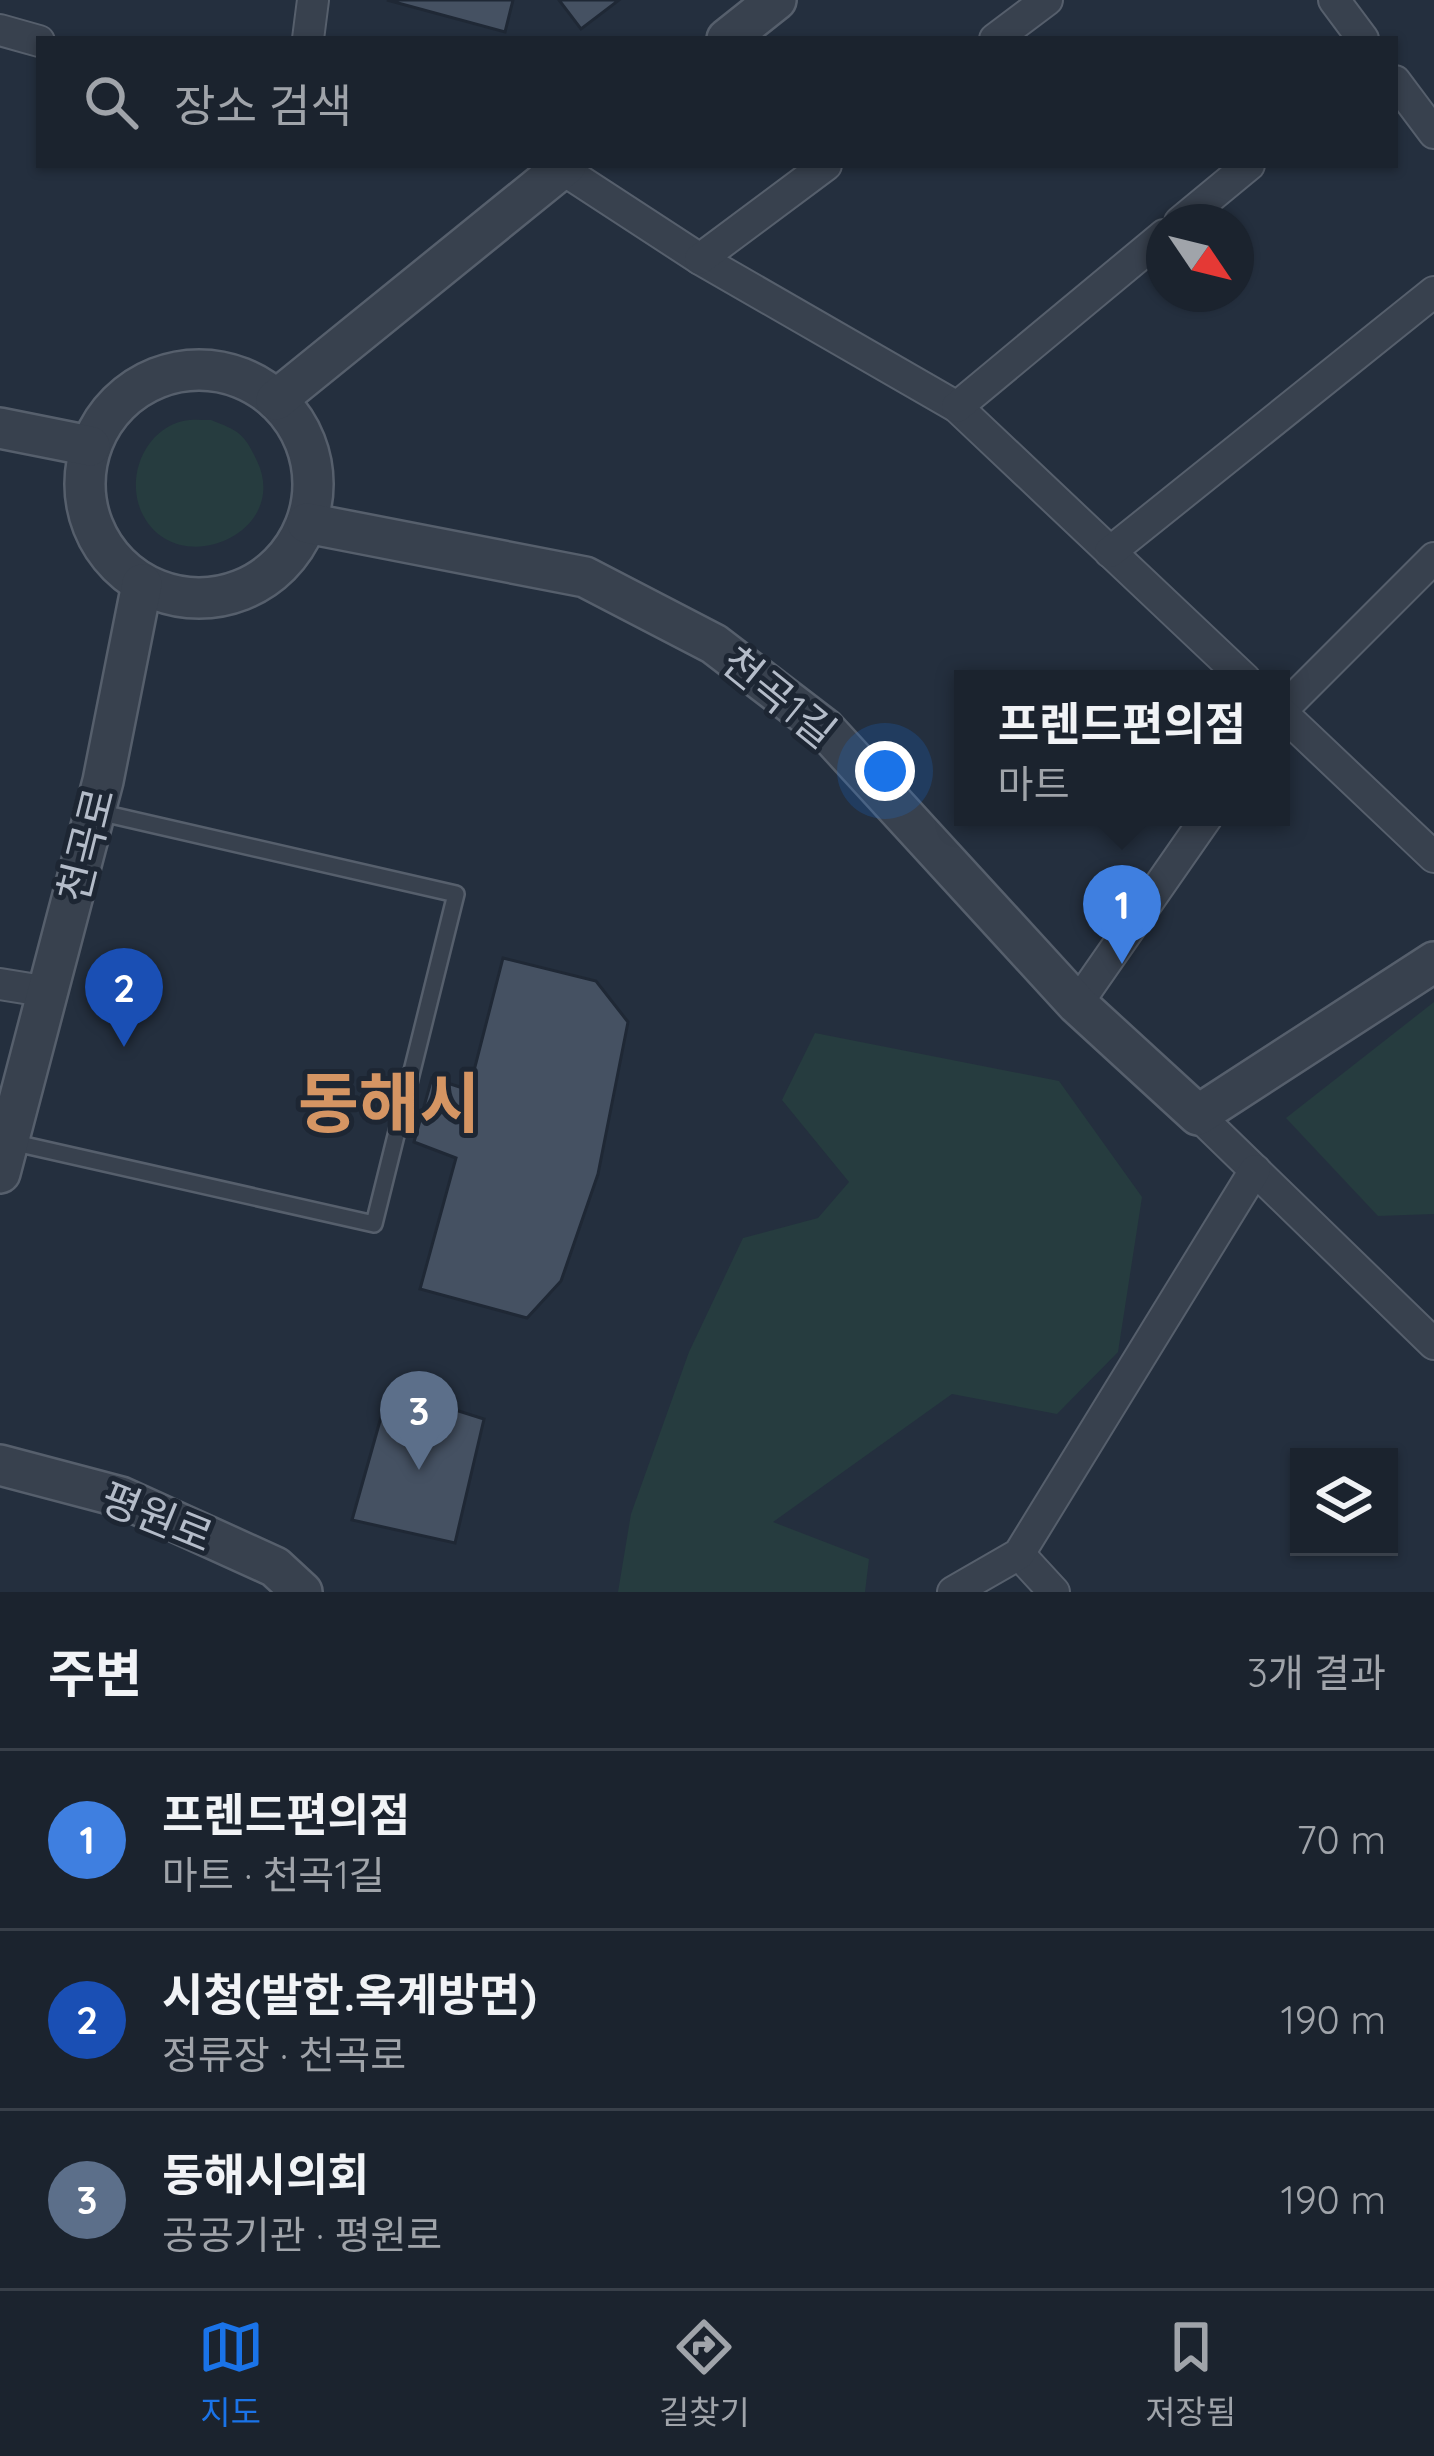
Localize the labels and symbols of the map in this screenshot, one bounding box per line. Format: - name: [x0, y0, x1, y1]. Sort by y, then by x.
- north arrow: [1146, 204, 1254, 312]
- street label: 천곡1길: [712, 635, 847, 759]
- your location: [855, 741, 915, 801]
- street label: 천곡로: [46, 782, 125, 908]
- pin: 1: [1083, 865, 1161, 964]
- pin: 2: [85, 948, 163, 1047]
- district label: 동해시: [298, 1061, 480, 1144]
- pin: 3: [380, 1371, 458, 1470]
- street label: 평원로: [94, 1470, 221, 1563]

